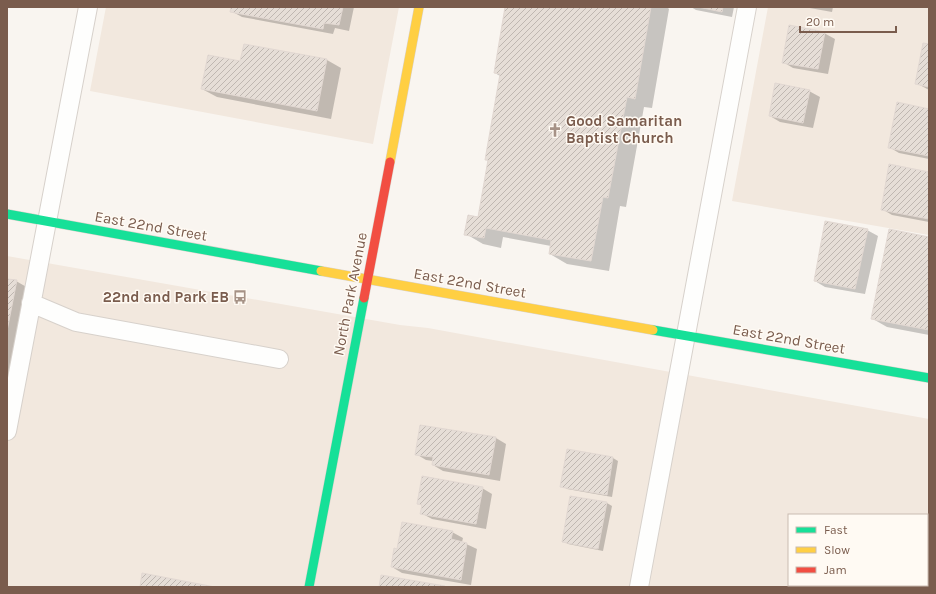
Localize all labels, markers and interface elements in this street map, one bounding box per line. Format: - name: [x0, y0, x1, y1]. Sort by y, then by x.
- scale bar: [800, 8, 896, 34]
- text: 20 m: [806, 15, 834, 29]
- place label: Good Samaritan Baptist Church: [566, 112, 682, 147]
- church icon: Good Samaritan Baptist Church: [547, 122, 563, 138]
- street label: East 22nd Street: [93, 207, 209, 245]
- street label: North Park Avenue: [329, 231, 371, 357]
- street label: East 22nd Street: [412, 264, 528, 302]
- place label: 22nd and Park EB: [103, 288, 229, 306]
- bus stop icon: 22nd and Park EB: [232, 289, 248, 305]
- street label: East 22nd Street: [731, 320, 847, 358]
- legend: [788, 514, 928, 586]
- text: Fast: [824, 523, 848, 537]
- text: Slow: [824, 543, 850, 557]
- text: Jam: [824, 563, 847, 577]

